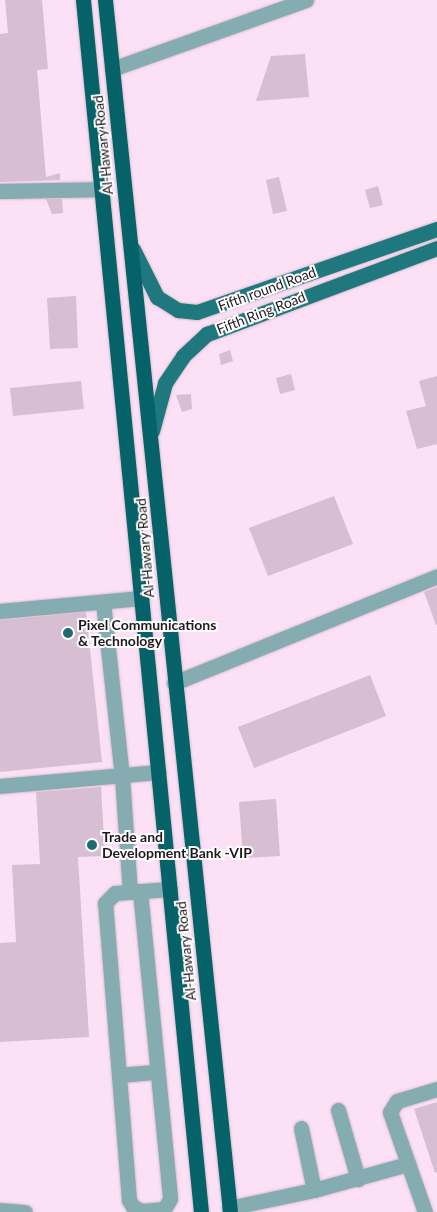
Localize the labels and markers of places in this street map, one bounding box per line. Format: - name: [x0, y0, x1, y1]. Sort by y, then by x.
- place label: Pixel Communications & Technology: [78, 617, 216, 650]
- marker: Pixel Communications & Technology: [62, 627, 74, 639]
- place label: Trade and Development Bank -VIP: [102, 829, 252, 862]
- marker: Trade and Development Bank -VIP: [86, 839, 98, 851]

